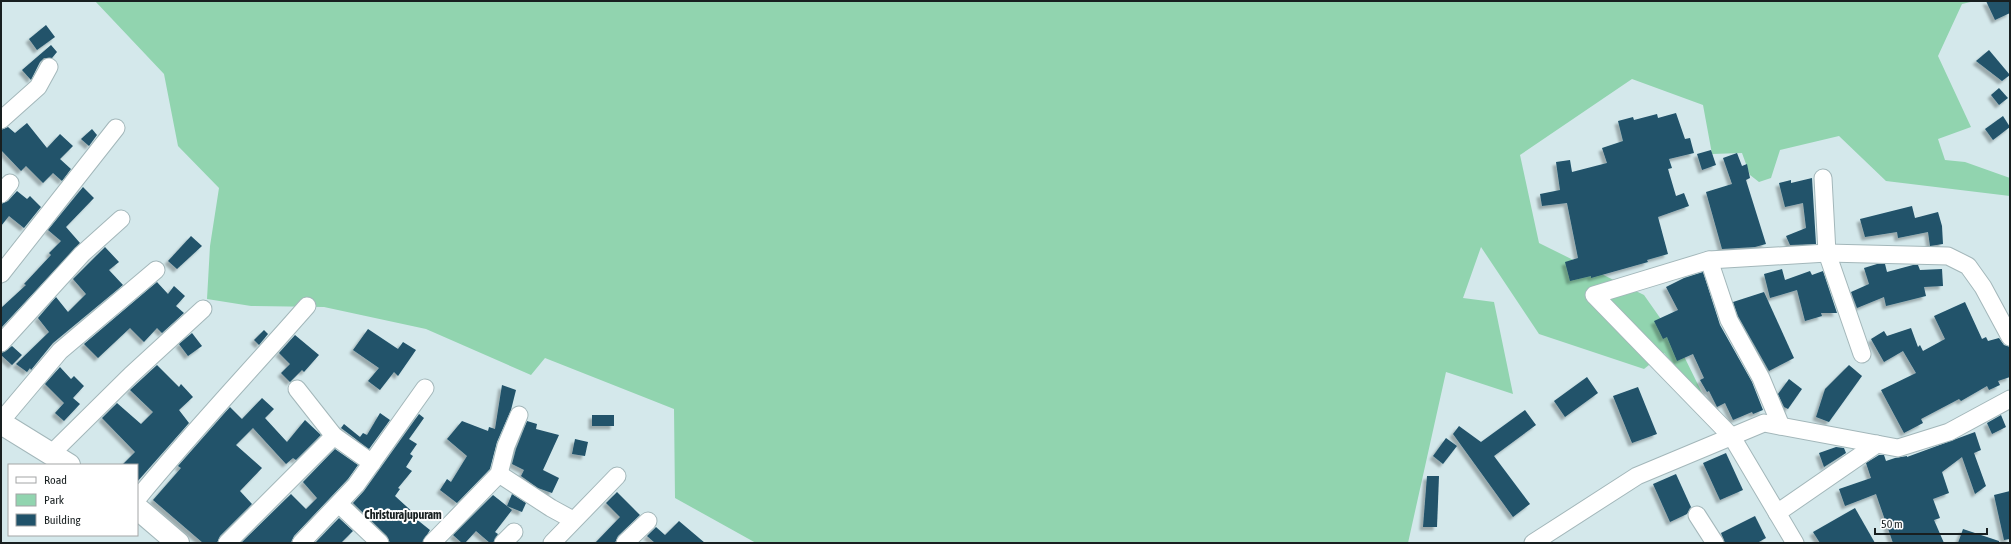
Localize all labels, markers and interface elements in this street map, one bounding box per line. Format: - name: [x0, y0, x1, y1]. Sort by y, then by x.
- legend: [8, 464, 138, 536]
- text: Road: [44, 473, 67, 487]
- text: Park: [44, 493, 65, 507]
- district label: Christurajupuram: [364, 508, 442, 522]
- scale bar: [1875, 510, 1987, 536]
- text: Building: [44, 513, 82, 527]
- text: 50 m: [1881, 517, 1903, 531]

